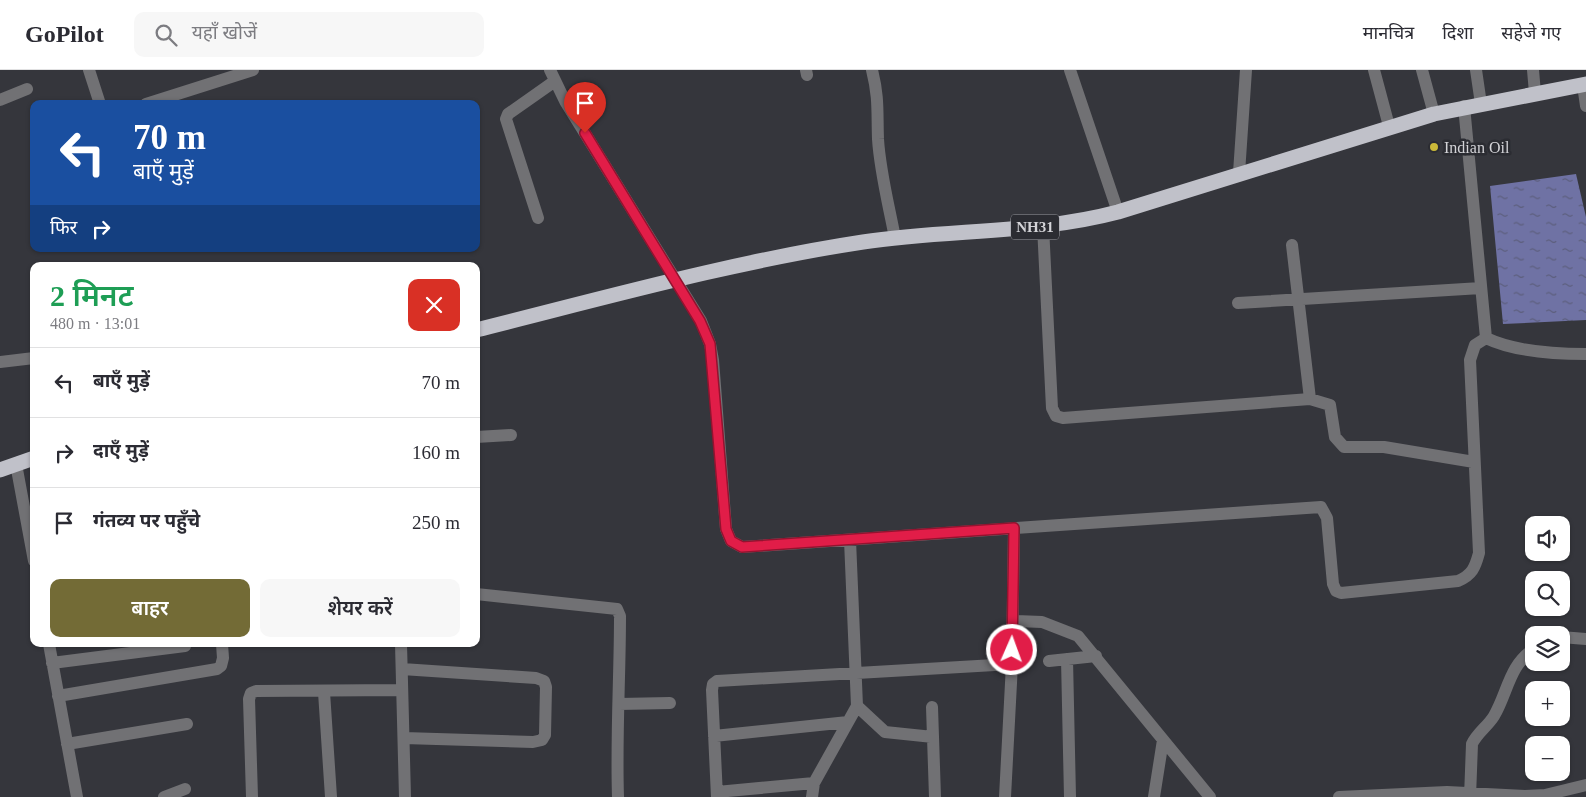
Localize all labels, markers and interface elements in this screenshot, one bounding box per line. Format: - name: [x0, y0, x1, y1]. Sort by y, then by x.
- search box: [134, 12, 484, 57]
- text: GoPilot: [25, 21, 104, 47]
- icon: search: [152, 21, 180, 49]
- text: यहाँ खोजें: [192, 22, 257, 43]
- text: मानचित्र: [1363, 23, 1414, 43]
- text: दिशा: [1442, 23, 1473, 43]
- text: सहेजे गए: [1501, 23, 1561, 43]
- pin: [564, 82, 606, 133]
- icon: arrive: [571, 89, 599, 117]
- text: 70 m: [133, 118, 206, 157]
- icon: left: [50, 120, 115, 185]
- place label: Indian Oil: [1444, 139, 1510, 156]
- marker: Indian Oil: [1428, 141, 1440, 153]
- text: बाएँ मुड़ें: [133, 159, 194, 184]
- road number: NH31: [1011, 214, 1059, 240]
- icon: right: [87, 215, 115, 243]
- text: फिर: [50, 217, 77, 238]
- text: 2 मिनट: [50, 279, 133, 312]
- button: close: [408, 279, 460, 331]
- text: 480 m · 13:01: [50, 315, 140, 332]
- icon: left: [50, 369, 78, 397]
- text: बाएँ मुड़ें: [93, 370, 150, 391]
- text: 70 m: [421, 372, 460, 393]
- icon: right: [50, 439, 78, 467]
- text: दाएँ मुड़ें: [93, 440, 149, 461]
- text: 160 m: [412, 442, 460, 463]
- icon: arrive: [50, 509, 78, 537]
- text: गंतव्य पर पहुँचे: [93, 510, 200, 531]
- text: 250 m: [412, 512, 460, 533]
- map controls: [1525, 516, 1570, 781]
- button: sound: [1525, 516, 1570, 561]
- button: search: [1525, 571, 1570, 616]
- button: बाहर: [50, 579, 250, 637]
- button: शेयर करें: [260, 579, 460, 637]
- position arrow: [985, 623, 1037, 675]
- button: layers: [1525, 626, 1570, 671]
- button: +: [1525, 681, 1570, 726]
- button: −: [1525, 736, 1570, 781]

